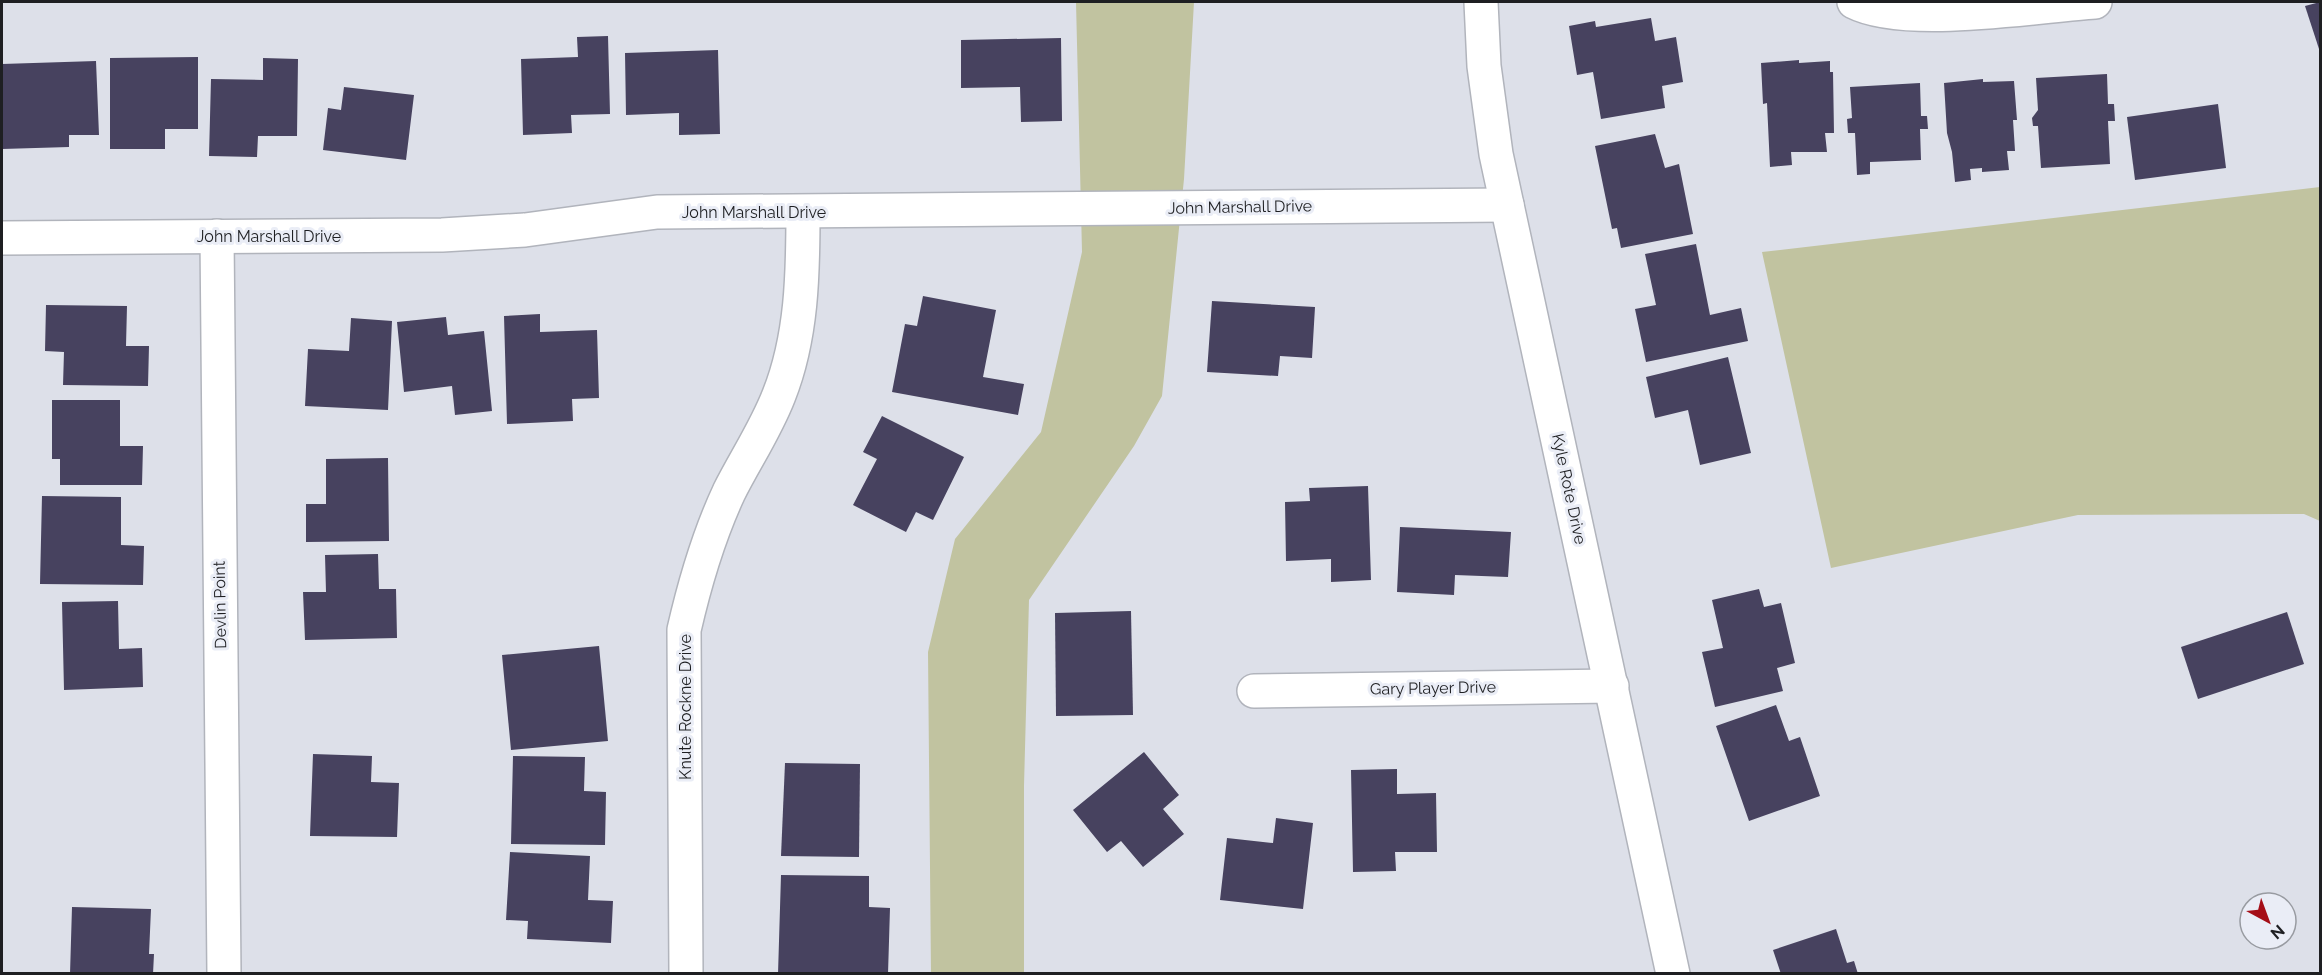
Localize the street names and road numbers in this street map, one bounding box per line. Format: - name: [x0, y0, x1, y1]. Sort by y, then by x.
- street label: John Marshall Drive: [1168, 196, 1312, 218]
- street label: John Marshall Drive: [682, 203, 826, 222]
- street label: John Marshall Drive: [197, 227, 341, 246]
- street label: Kyle Rote Drive: [1548, 432, 1590, 546]
- street label: Devlin Point: [210, 560, 230, 649]
- street label: Knute Rockne Drive: [676, 634, 695, 780]
- street label: Gary Player Drive: [1370, 677, 1496, 699]

